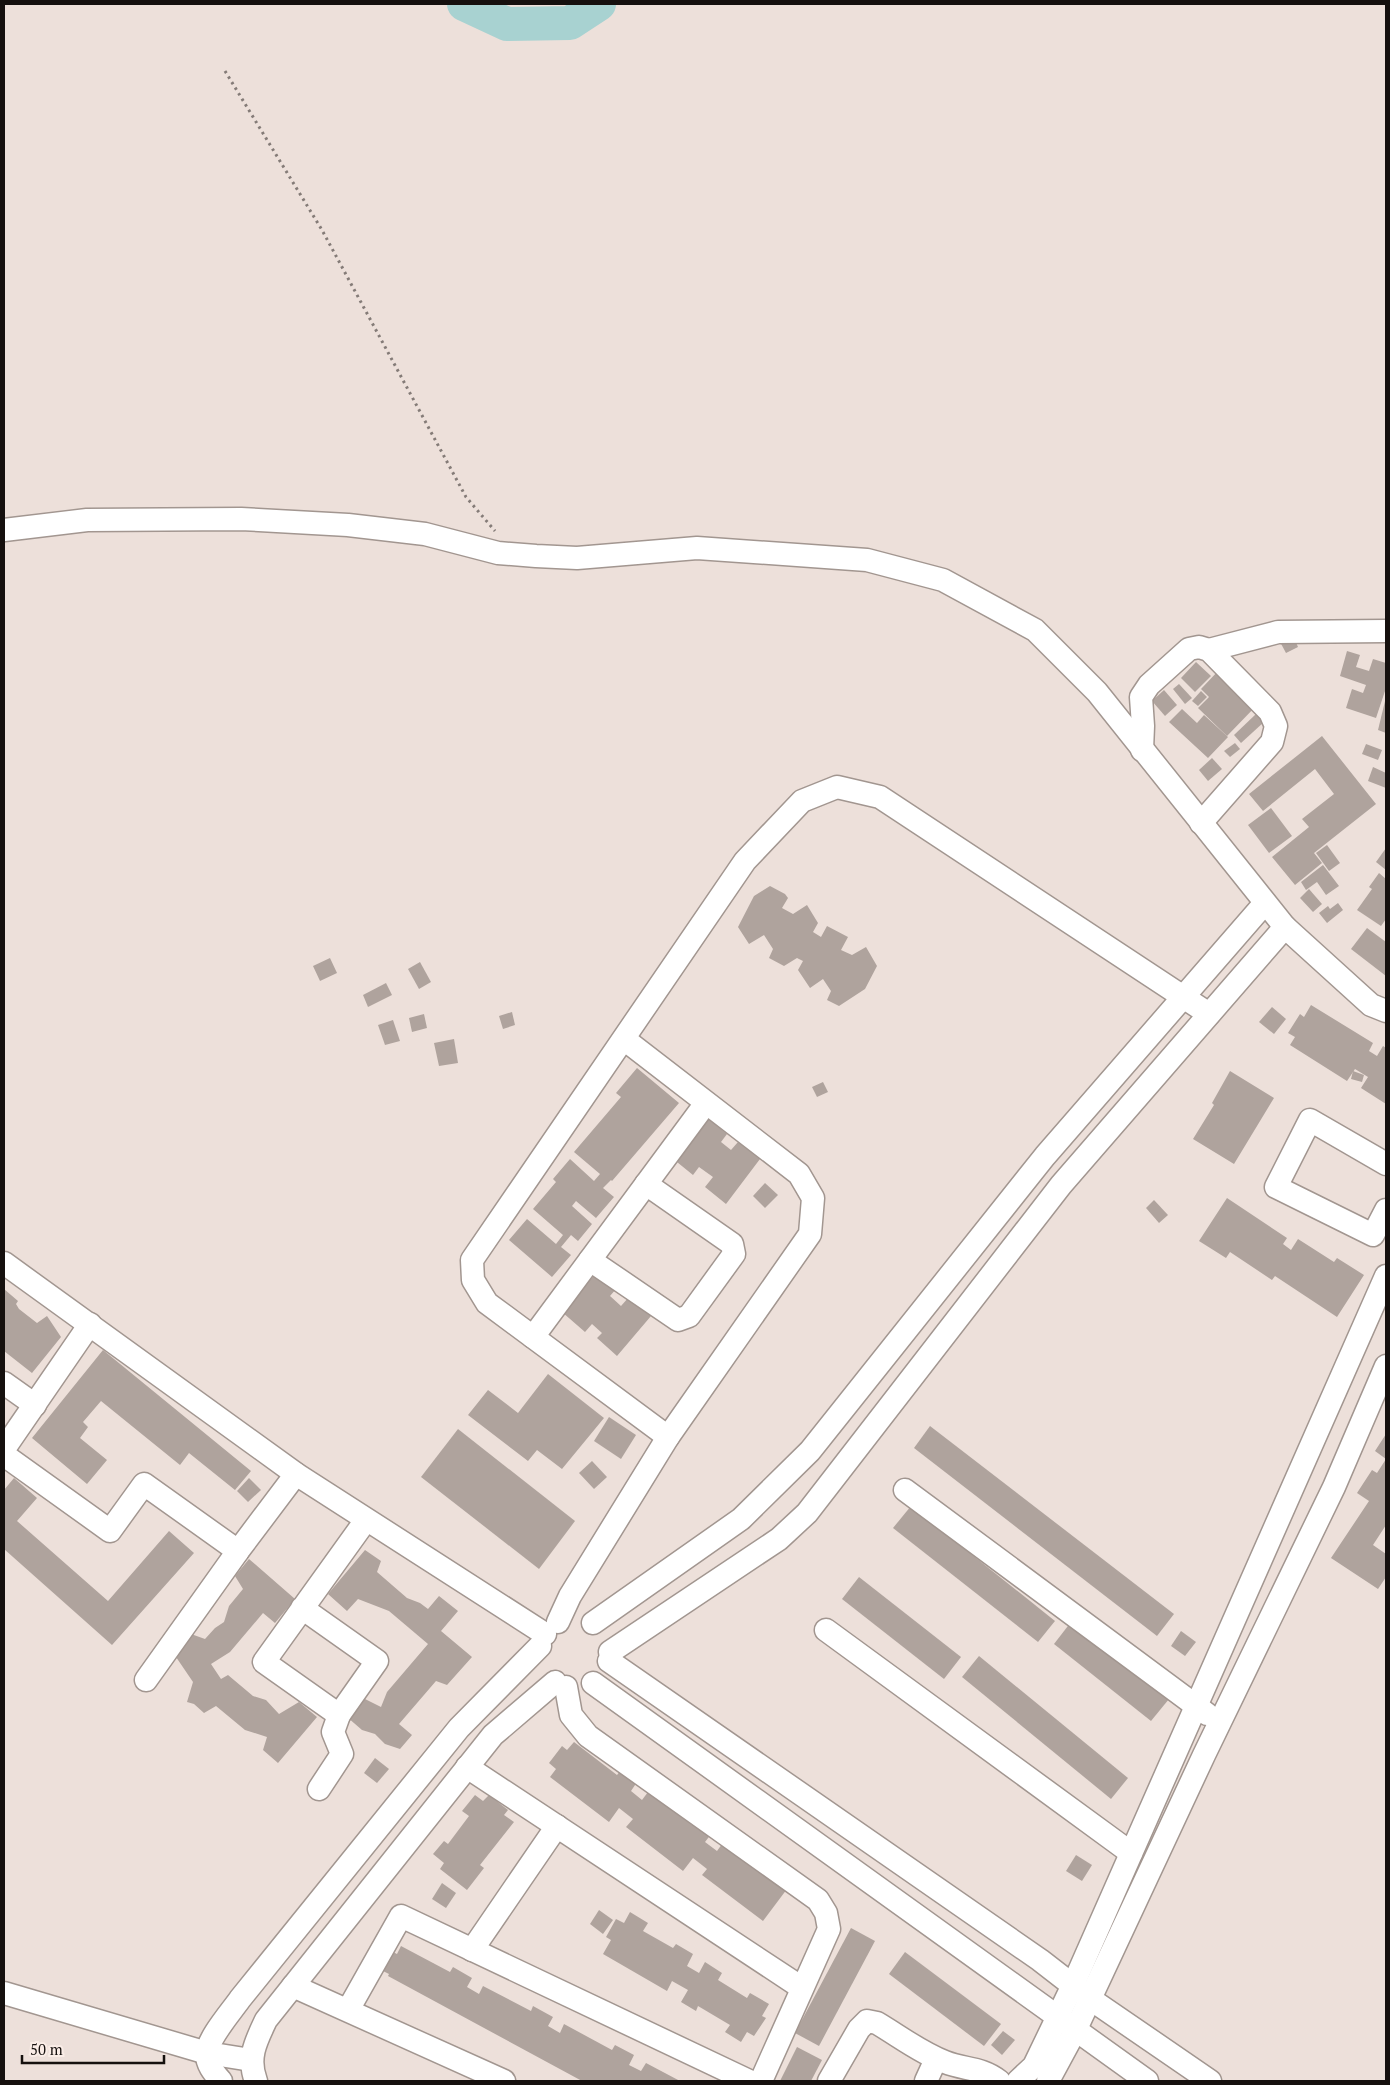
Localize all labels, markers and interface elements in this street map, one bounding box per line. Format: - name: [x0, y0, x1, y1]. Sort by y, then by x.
- scale bar: [22, 2032, 165, 2064]
- text: 50 m: [30, 2039, 63, 2059]

